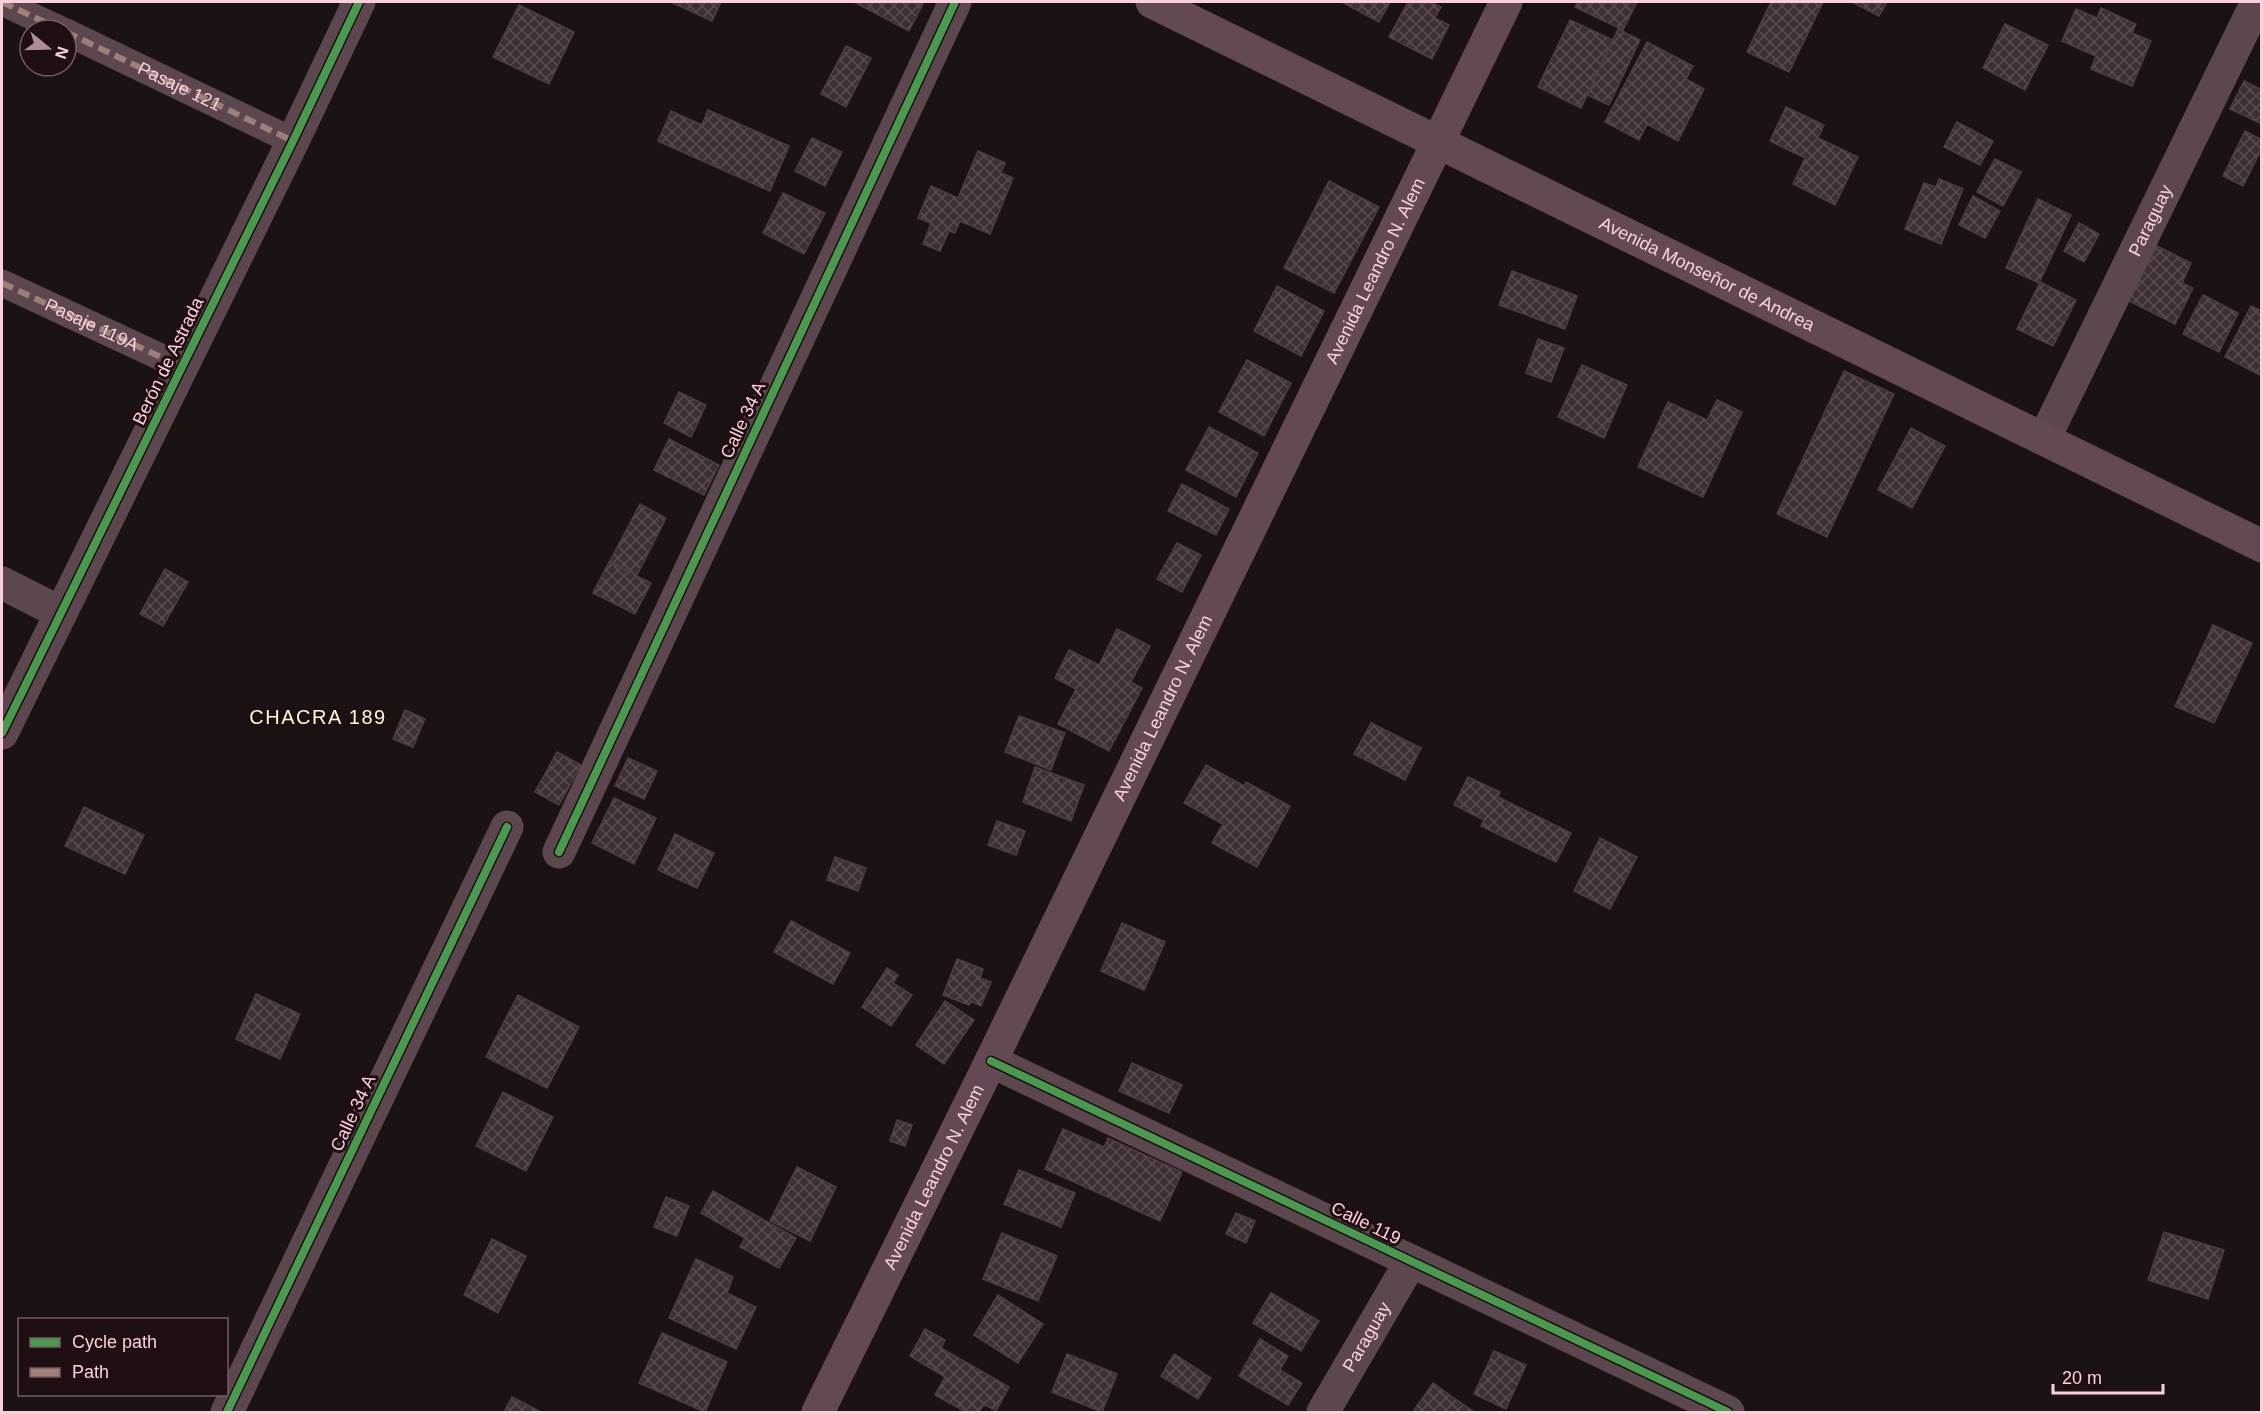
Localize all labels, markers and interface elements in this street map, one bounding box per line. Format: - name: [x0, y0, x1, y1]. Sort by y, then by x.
- north arrow: [18, 18, 78, 78]
- text: N: [52, 44, 72, 61]
- street label: Pasaje 121: [135, 58, 225, 115]
- street label: Avenida Leandro N. Alem: [1322, 175, 1429, 367]
- street label: Paraguay: [2125, 182, 2176, 260]
- street label: Avenida Monseñor de Andrea: [1596, 213, 1819, 336]
- street label: Berón de Astrada: [129, 293, 208, 428]
- street label: Pasaje 119A: [42, 294, 142, 355]
- street label: Calle 34 A: [717, 379, 769, 461]
- street label: Avenida Leandro N. Alem: [1109, 612, 1216, 804]
- district label: CHACRA 189: [249, 706, 387, 728]
- street label: Calle 34 A: [327, 1072, 379, 1154]
- street label: Avenida Leandro N. Alem: [880, 1081, 988, 1273]
- street label: Calle 119: [1328, 1198, 1404, 1248]
- street label: Paraguay: [1339, 1298, 1395, 1375]
- legend: [18, 1318, 228, 1396]
- text: Cycle path: [72, 1332, 157, 1352]
- scale bar: [2053, 1357, 2162, 1395]
- text: Path: [72, 1362, 109, 1382]
- text: 20 m: [2062, 1368, 2102, 1388]

